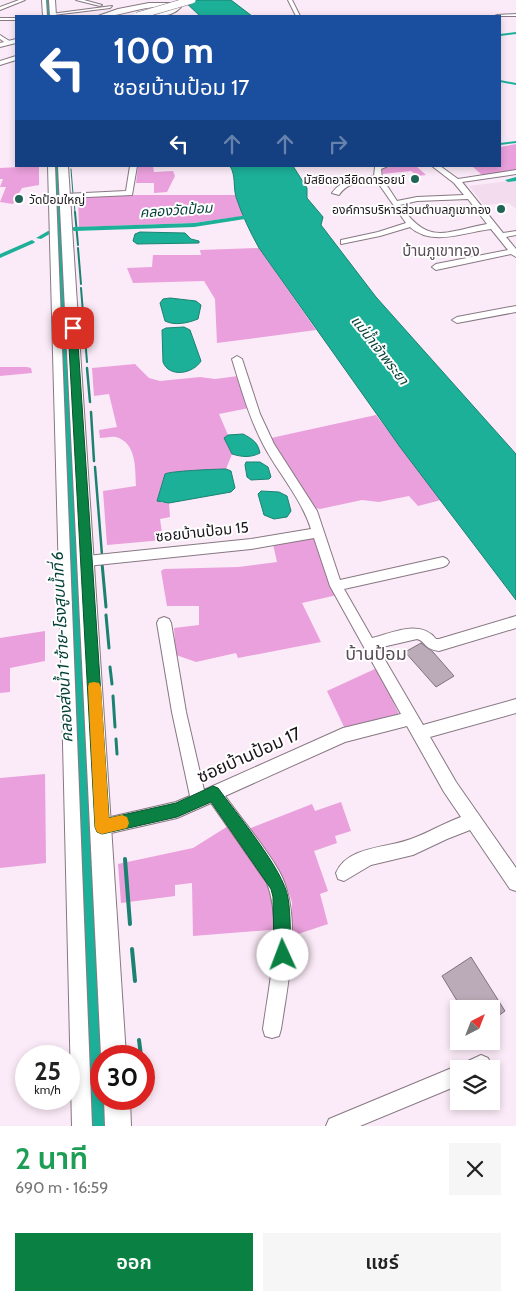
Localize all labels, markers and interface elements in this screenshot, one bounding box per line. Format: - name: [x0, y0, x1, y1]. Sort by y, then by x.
- text: 100 m: [113, 29, 214, 72]
- icon: left: [30, 35, 95, 100]
- text: ซอยบ้านป้อม 17: [113, 74, 249, 101]
- icon: left: [165, 130, 193, 158]
- icon: ahead: [218, 130, 246, 158]
- icon: ahead: [271, 130, 299, 158]
- icon: right: [324, 130, 352, 158]
- place label: มัสยิดอาลียิดดารอยน์: [304, 172, 405, 187]
- marker: มัสยิดอาลียิดดารอยน์: [409, 173, 421, 185]
- place label: วัดป้อมใหญ่: [29, 192, 85, 207]
- marker: วัดป้อมใหญ่: [13, 193, 25, 205]
- water label: คลองวัดป้อม: [139, 198, 214, 222]
- place label: องค์การบริหารส่วนตำบลภูเขาทอง: [332, 202, 491, 217]
- marker: องค์การบริหารส่วนตำบลภูเขาทอง: [495, 203, 507, 215]
- district label: บ้านภูเขาทอง: [402, 242, 480, 260]
- pin: [52, 307, 94, 349]
- water label: แม่น้ำเจ้าพระยา: [347, 311, 414, 389]
- icon: arrive: [59, 314, 87, 342]
- street label: ซอยบ้านป้อม 15: [155, 518, 249, 546]
- water label: คลองส่งน้ำ 1 ซ้าย-โรงสูบน้ำที่ 6: [46, 551, 78, 743]
- district label: บ้านป้อม: [345, 643, 407, 665]
- street label: ซอยบ้านป้อม 17: [194, 722, 304, 788]
- position arrow: [256, 928, 308, 980]
- north arrow: [450, 1000, 500, 1050]
- map controls: [450, 1000, 500, 1110]
- speed limit sign: 30: [90, 1045, 155, 1110]
- text: 25: [34, 1056, 61, 1086]
- button: layers: [450, 1060, 500, 1110]
- text: km/h: [34, 1082, 61, 1097]
- text: 2 นาที: [15, 1140, 88, 1177]
- button: close: [449, 1143, 501, 1195]
- text: 690 m · 16:59: [15, 1178, 108, 1197]
- button: ออก: [15, 1233, 253, 1291]
- button: แชร์: [263, 1233, 501, 1291]

